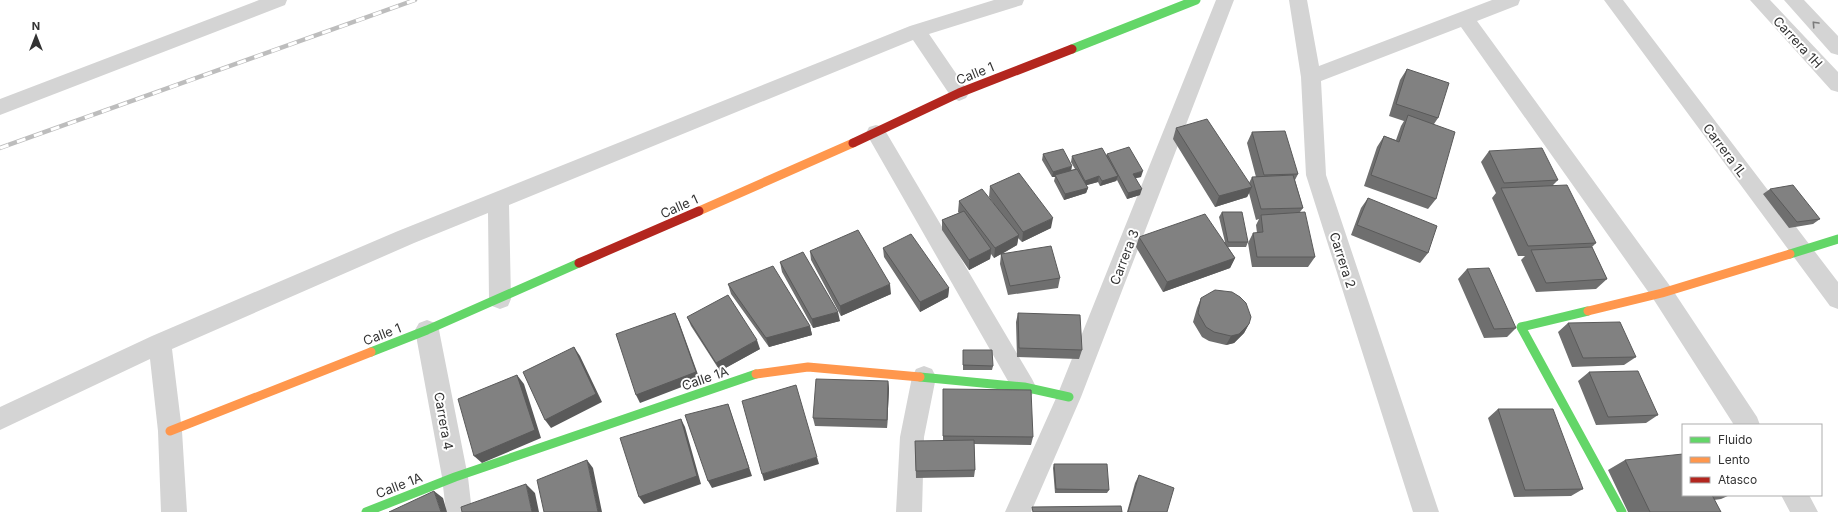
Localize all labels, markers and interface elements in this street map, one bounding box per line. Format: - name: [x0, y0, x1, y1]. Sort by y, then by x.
- street label: Carrera 1H: [1770, 13, 1826, 71]
- north arrow: [16, 16, 56, 56]
- text: N: [32, 19, 40, 33]
- one-way arrow: [1813, 21, 1820, 29]
- street label: Calle 1: [954, 58, 996, 88]
- street label: Carrera 1L: [1700, 120, 1750, 180]
- street label: Calle 1: [658, 191, 700, 221]
- street label: Carrera 3: [1106, 227, 1142, 287]
- street label: Carrera 2: [1326, 230, 1360, 290]
- street label: Calle 1: [361, 319, 403, 349]
- street label: Calle 1A: [679, 363, 731, 393]
- street label: Carrera 4: [431, 391, 457, 451]
- legend: [1682, 424, 1822, 496]
- text: Fluido: [1718, 432, 1753, 447]
- text: Lento: [1718, 452, 1750, 467]
- street label: Calle 1A: [373, 469, 425, 501]
- text: Atasco: [1718, 472, 1757, 487]

